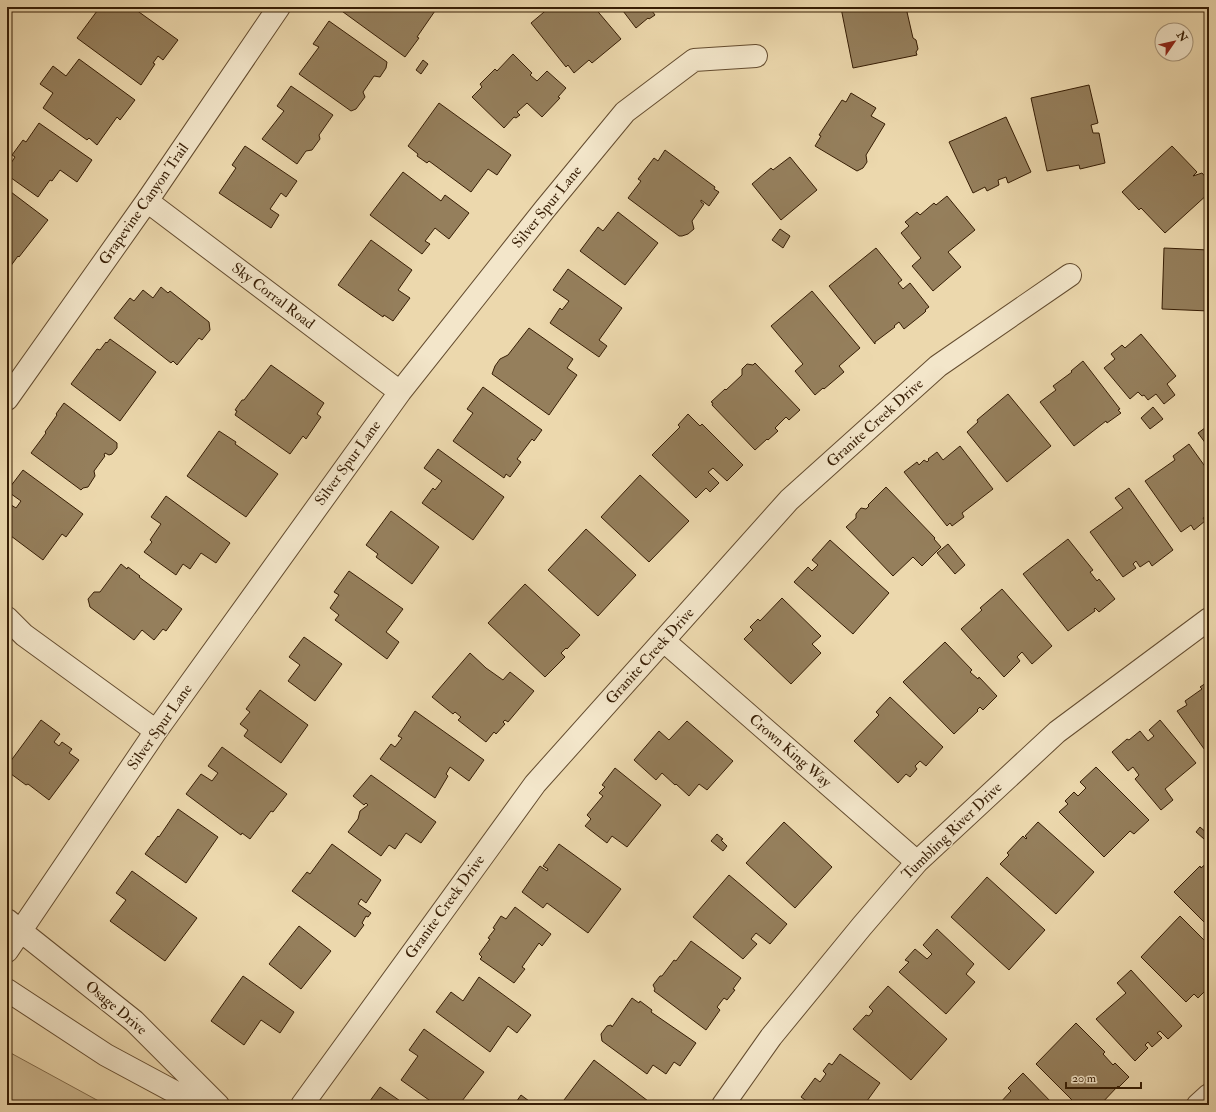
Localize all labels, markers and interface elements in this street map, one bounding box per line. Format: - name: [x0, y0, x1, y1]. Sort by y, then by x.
- north arrow: [1154, 22, 1194, 62]
- text: N: [1173, 28, 1191, 45]
- street label: Grapevine Canyon Trail: [95, 139, 194, 269]
- street label: Silver Spur Lane: [508, 162, 587, 253]
- street label: Sky Corral Road: [228, 259, 319, 334]
- street label: Granite Creek Drive: [823, 374, 927, 472]
- street label: Silver Spur Lane: [311, 417, 386, 510]
- street label: Granite Creek Drive: [601, 604, 699, 708]
- street label: Silver Spur Lane: [123, 680, 198, 774]
- street label: Crown King Way: [745, 710, 835, 792]
- street label: Tumbling River Drive: [898, 778, 1006, 884]
- street label: Granite Creek Drive: [401, 851, 489, 963]
- street label: Osage Drive: [81, 977, 151, 1039]
- scale bar: [1066, 1064, 1141, 1090]
- text: 20 m: [1072, 1071, 1097, 1086]

